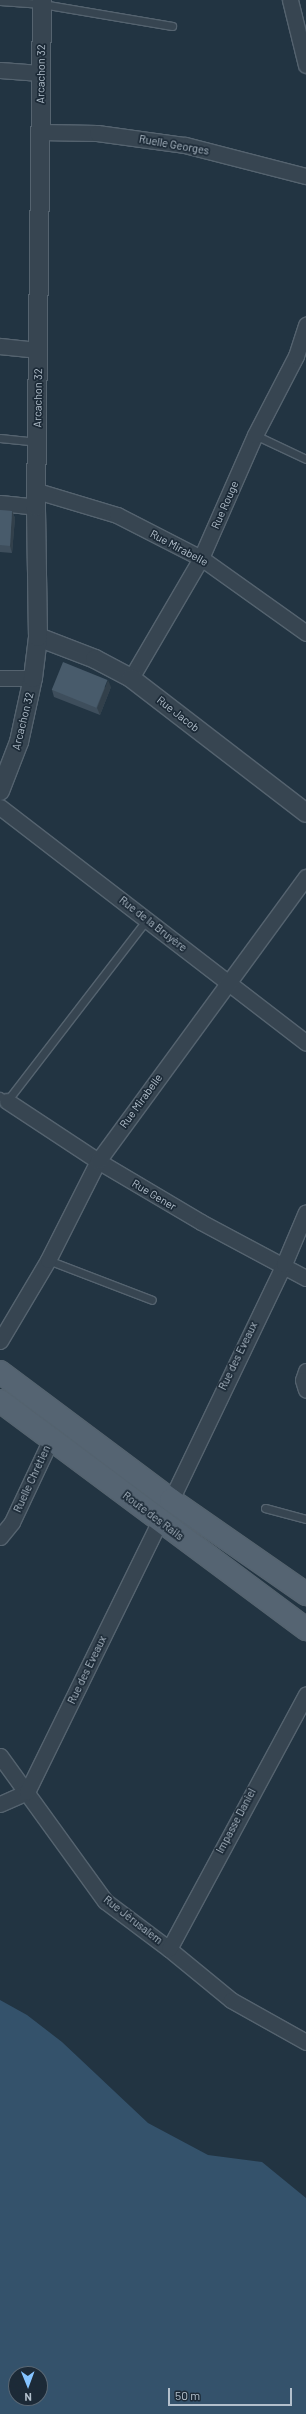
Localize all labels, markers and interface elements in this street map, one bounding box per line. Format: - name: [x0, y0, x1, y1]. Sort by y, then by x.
- street label: Arcachon 32: [34, 44, 48, 104]
- street label: Ruelle Georges: [138, 132, 210, 158]
- street label: Arcachon 32: [31, 368, 45, 428]
- street label: Rue Rouge: [209, 479, 241, 531]
- street label: Rue Mirabelle: [148, 527, 210, 569]
- street label: Arcachon 32: [9, 691, 37, 751]
- street label: Rue Jacob: [154, 693, 202, 735]
- street label: Rue de la Bruyère: [116, 893, 190, 955]
- street label: Rue Mirabelle: [117, 1071, 165, 1131]
- street label: Rue Gener: [130, 1177, 178, 1213]
- street label: Rue des Eveaux: [216, 1320, 260, 1392]
- street label: Ruelle Chrétien: [11, 1443, 53, 1515]
- street label: Route des Rails: [120, 1489, 186, 1543]
- street label: Rue des Eveaux: [65, 1634, 109, 1706]
- street label: Impasse Daniel: [213, 1786, 259, 1856]
- street label: Rue Jérusalem: [101, 1893, 165, 1947]
- north arrow: [8, 2366, 48, 2406]
- scale bar: [170, 2380, 294, 2406]
- text: 50 m: [175, 2388, 200, 2402]
- text: N: [24, 2391, 32, 2404]

